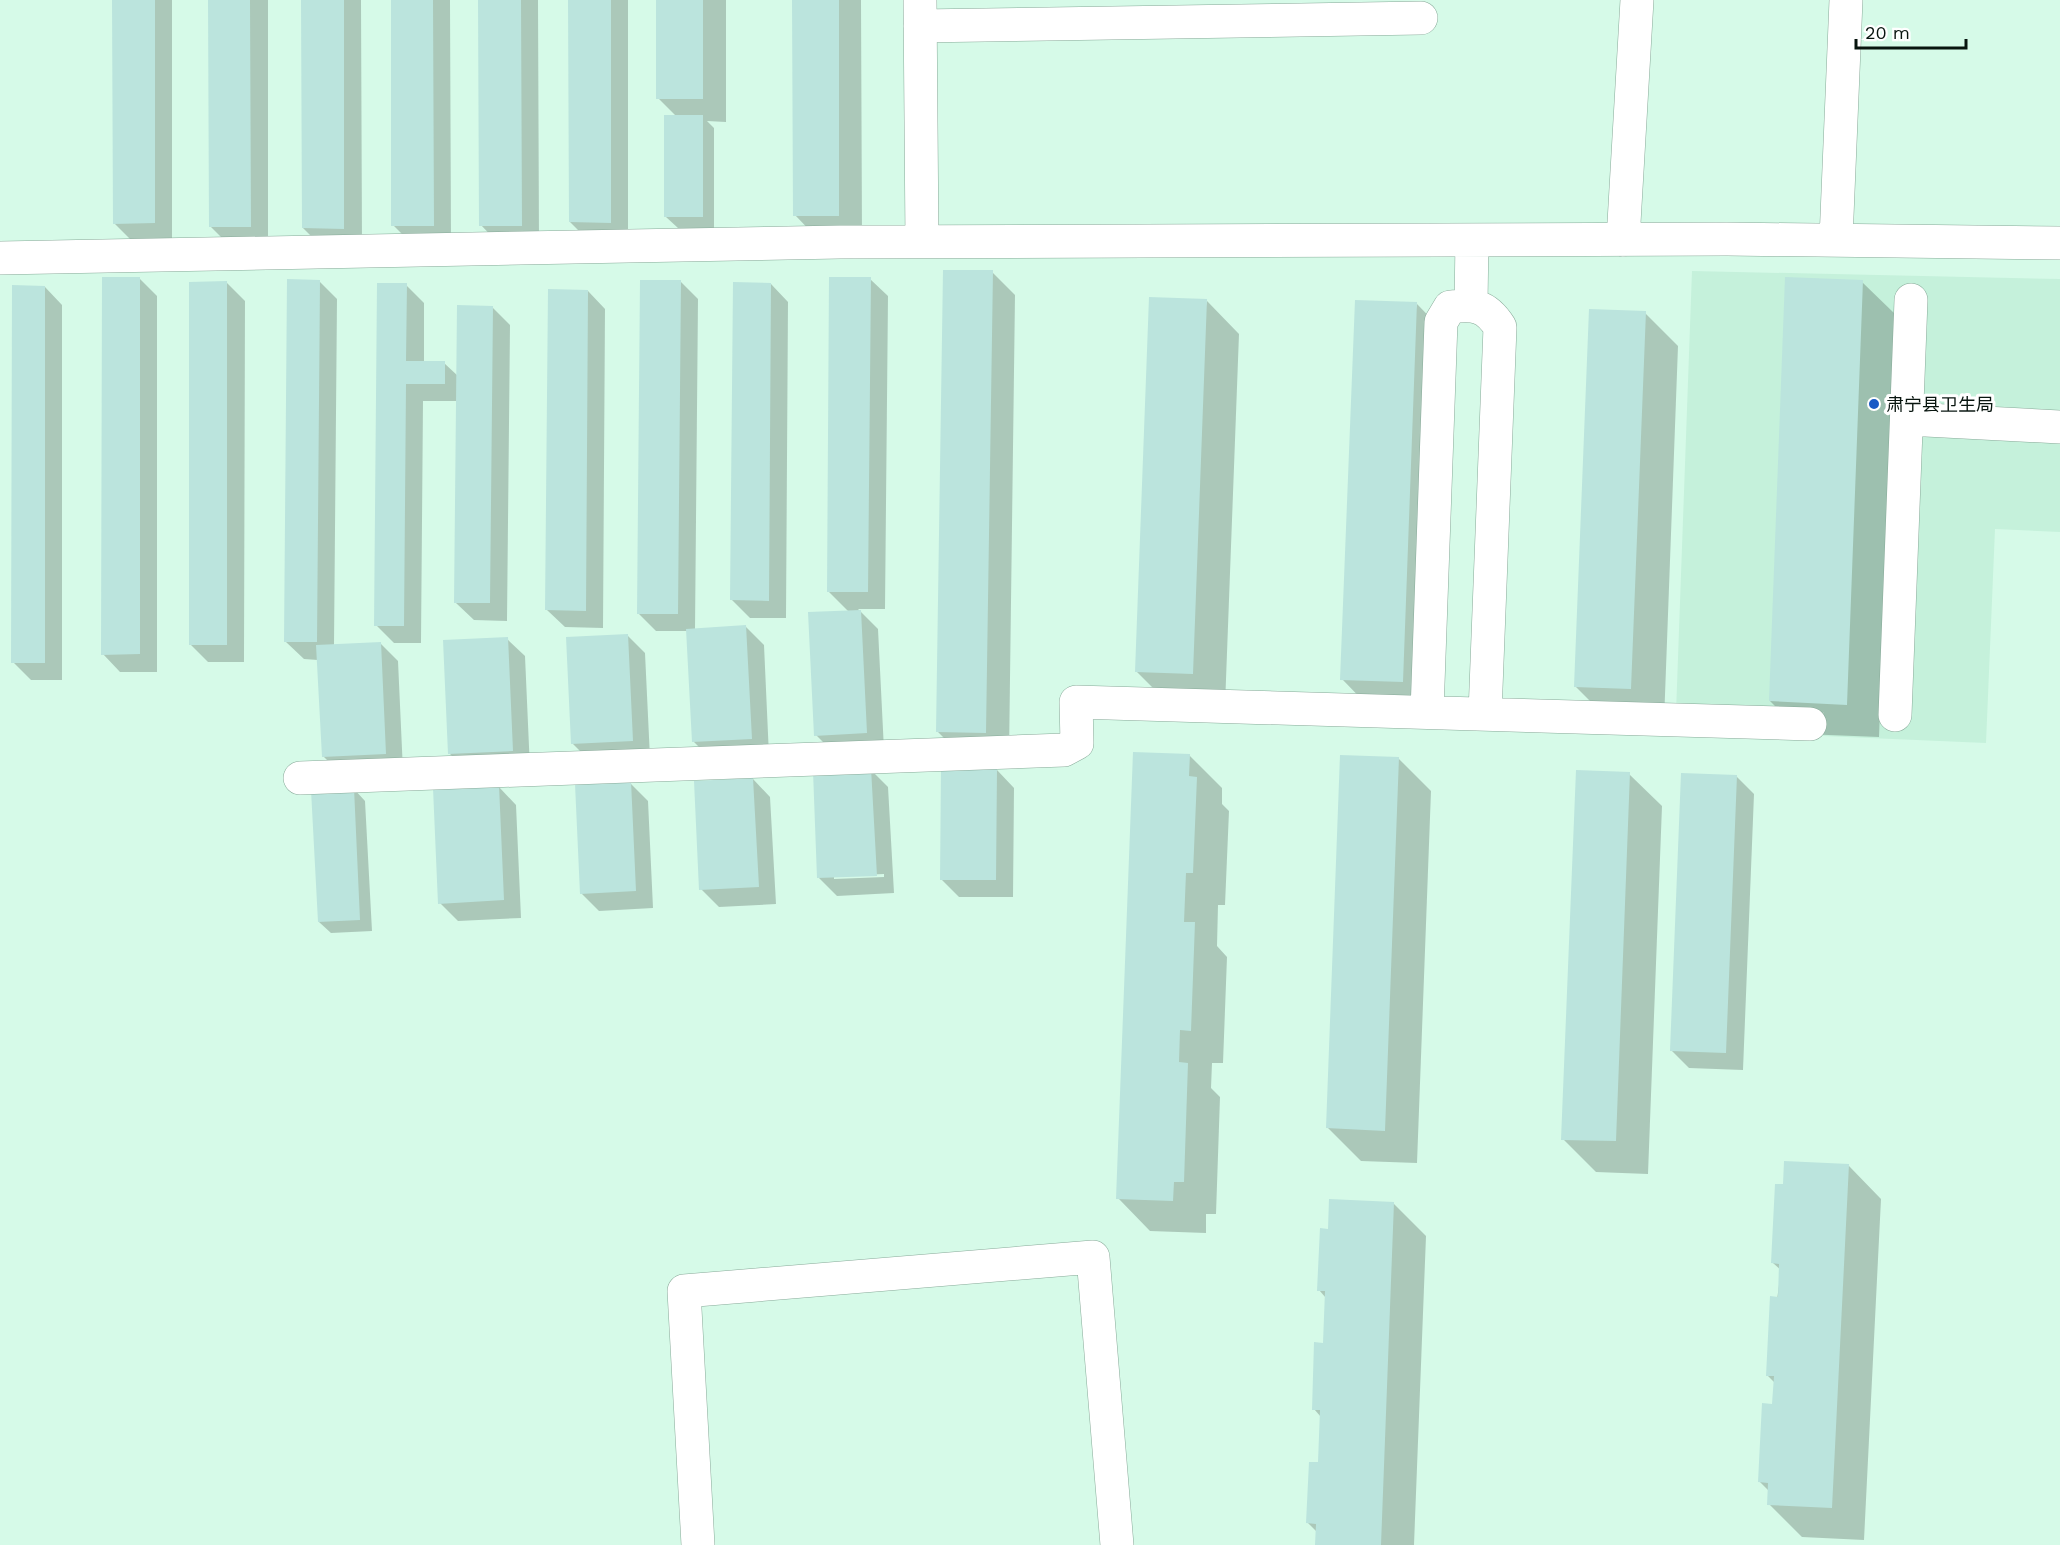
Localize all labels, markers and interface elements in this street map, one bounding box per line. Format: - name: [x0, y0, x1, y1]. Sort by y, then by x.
- scale bar: [1856, 12, 1966, 50]
- text: 20 m: [1865, 22, 1910, 43]
- place label: 肃宁县卫生局: [1886, 394, 1994, 415]
- marker: 肃宁县卫生局: [1867, 397, 1881, 411]

